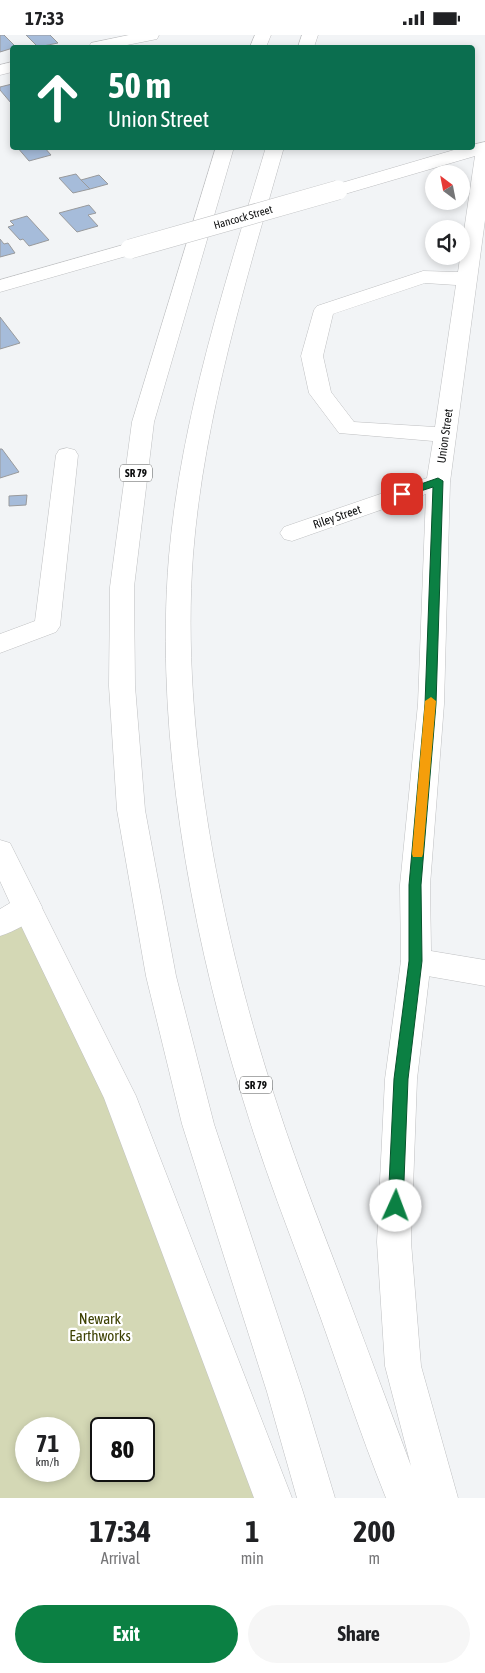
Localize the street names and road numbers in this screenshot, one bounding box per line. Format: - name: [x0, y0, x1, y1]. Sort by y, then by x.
- street label: Hancock Street: [212, 203, 274, 231]
- street label: Union Street: [434, 407, 456, 464]
- road number: SR 79: [120, 464, 152, 481]
- street label: Riley Street: [311, 502, 363, 532]
- road number: SR 79: [240, 1077, 272, 1093]

